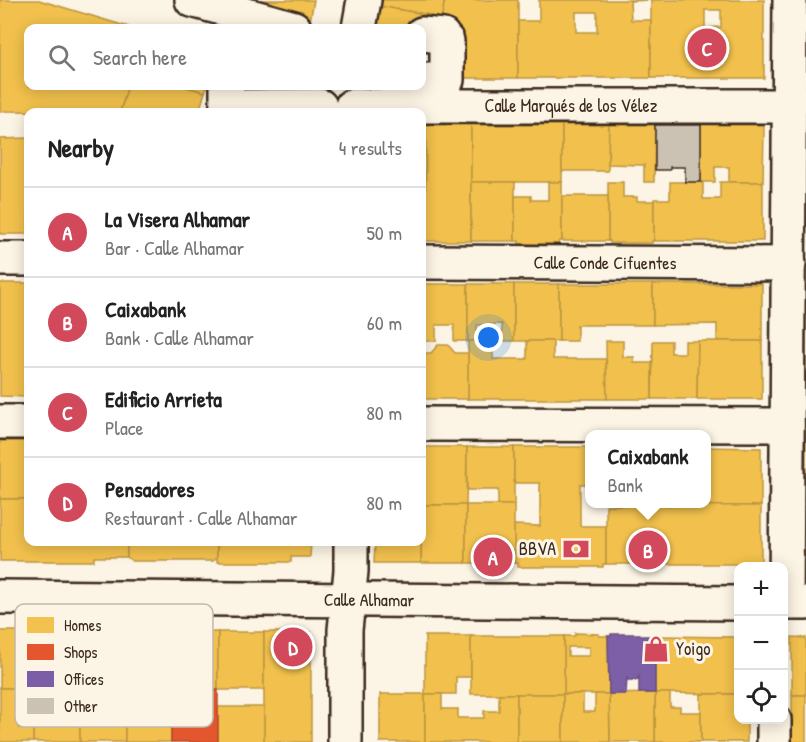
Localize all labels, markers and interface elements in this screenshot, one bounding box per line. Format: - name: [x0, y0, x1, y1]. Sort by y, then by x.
- search box: [24, 24, 426, 90]
- pin: C: [688, 26, 726, 70]
- icon: search: [45, 41, 78, 74]
- text: Search here: [93, 42, 187, 72]
- street label: Calle Marqués de los Vélez: [485, 93, 658, 118]
- text: Nearby: [48, 130, 114, 165]
- text: 4 results: [339, 134, 402, 161]
- text: La Visera Alhamar: [105, 204, 250, 234]
- text: A: [63, 219, 72, 246]
- text: 50 m: [366, 219, 402, 246]
- text: Bar · Calle Alhamar: [105, 234, 244, 261]
- street label: Calle Conde Cifuentes: [534, 250, 677, 275]
- text: Caixabank: [105, 294, 186, 324]
- text: B: [62, 309, 73, 336]
- text: 60 m: [367, 309, 402, 336]
- your location: [474, 323, 503, 352]
- text: Bank · Calle Alhamar: [105, 324, 254, 351]
- text: Edificio Arrieta: [105, 384, 222, 414]
- text: C: [62, 399, 73, 426]
- text: 80 m: [366, 399, 402, 426]
- text: Place: [105, 414, 144, 441]
- popup: [585, 430, 711, 508]
- text: Caixabank: [608, 441, 688, 471]
- text: Bank: [608, 471, 643, 498]
- text: Pensadores: [105, 474, 195, 504]
- text: D: [63, 489, 72, 516]
- text: 80 m: [366, 489, 402, 516]
- text: Restaurant · Calle Alhamar: [105, 504, 298, 531]
- pin: B: [628, 528, 668, 572]
- pin: A: [474, 534, 512, 580]
- bank icon: BBVA: [561, 534, 591, 564]
- place label: BBVA: [519, 536, 556, 561]
- map controls: [734, 562, 788, 724]
- button: +: [734, 562, 788, 616]
- street label: Calle Alhamar: [324, 587, 414, 612]
- legend: [15, 604, 213, 727]
- text: Homes: [64, 614, 101, 636]
- button: −: [734, 616, 788, 670]
- pin: D: [274, 624, 312, 670]
- shop icon: Yoigo: [641, 634, 671, 664]
- place label: Yoigo: [676, 636, 711, 661]
- text: Shops: [64, 641, 98, 663]
- text: Offices: [64, 668, 104, 690]
- button: locate: [734, 670, 788, 724]
- text: Other: [64, 695, 98, 717]

